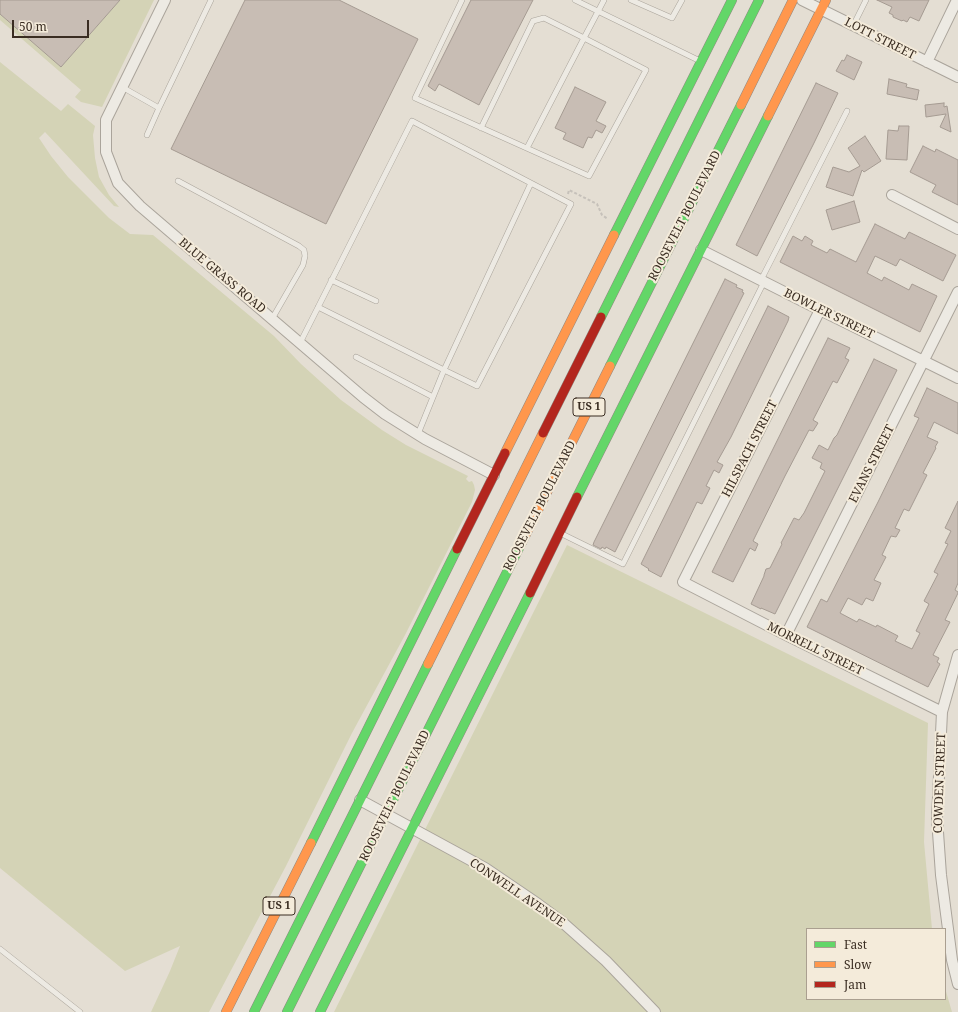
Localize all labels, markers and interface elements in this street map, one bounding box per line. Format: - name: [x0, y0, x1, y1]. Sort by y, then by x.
- scale bar: [14, 12, 91, 38]
- street label: LOTT STREET: [842, 15, 918, 63]
- text: 50 m: [19, 18, 47, 35]
- street label: ROOSEVELT BOULEVARD: [646, 149, 724, 283]
- street label: BLUE GRASS ROAD: [176, 235, 268, 317]
- street label: BOWLER STREET: [781, 286, 877, 342]
- road number: US 1: [573, 398, 605, 416]
- street label: HILSPACH STREET: [719, 398, 781, 500]
- street label: EVANS STREET: [846, 423, 898, 505]
- street label: ROOSEVELT BOULEVARD: [501, 439, 579, 573]
- street label: MORRELL STREET: [765, 619, 865, 679]
- street label: ROOSEVELT BOULEVARD: [357, 728, 433, 864]
- street label: COWDEN STREET: [931, 732, 949, 834]
- street label: CONWELL AVENUE: [467, 856, 567, 930]
- road number: US 1: [263, 897, 295, 915]
- legend: [806, 928, 946, 1000]
- text: Fast: [844, 936, 867, 953]
- text: Slow: [844, 956, 872, 973]
- text: Jam: [844, 976, 866, 993]

